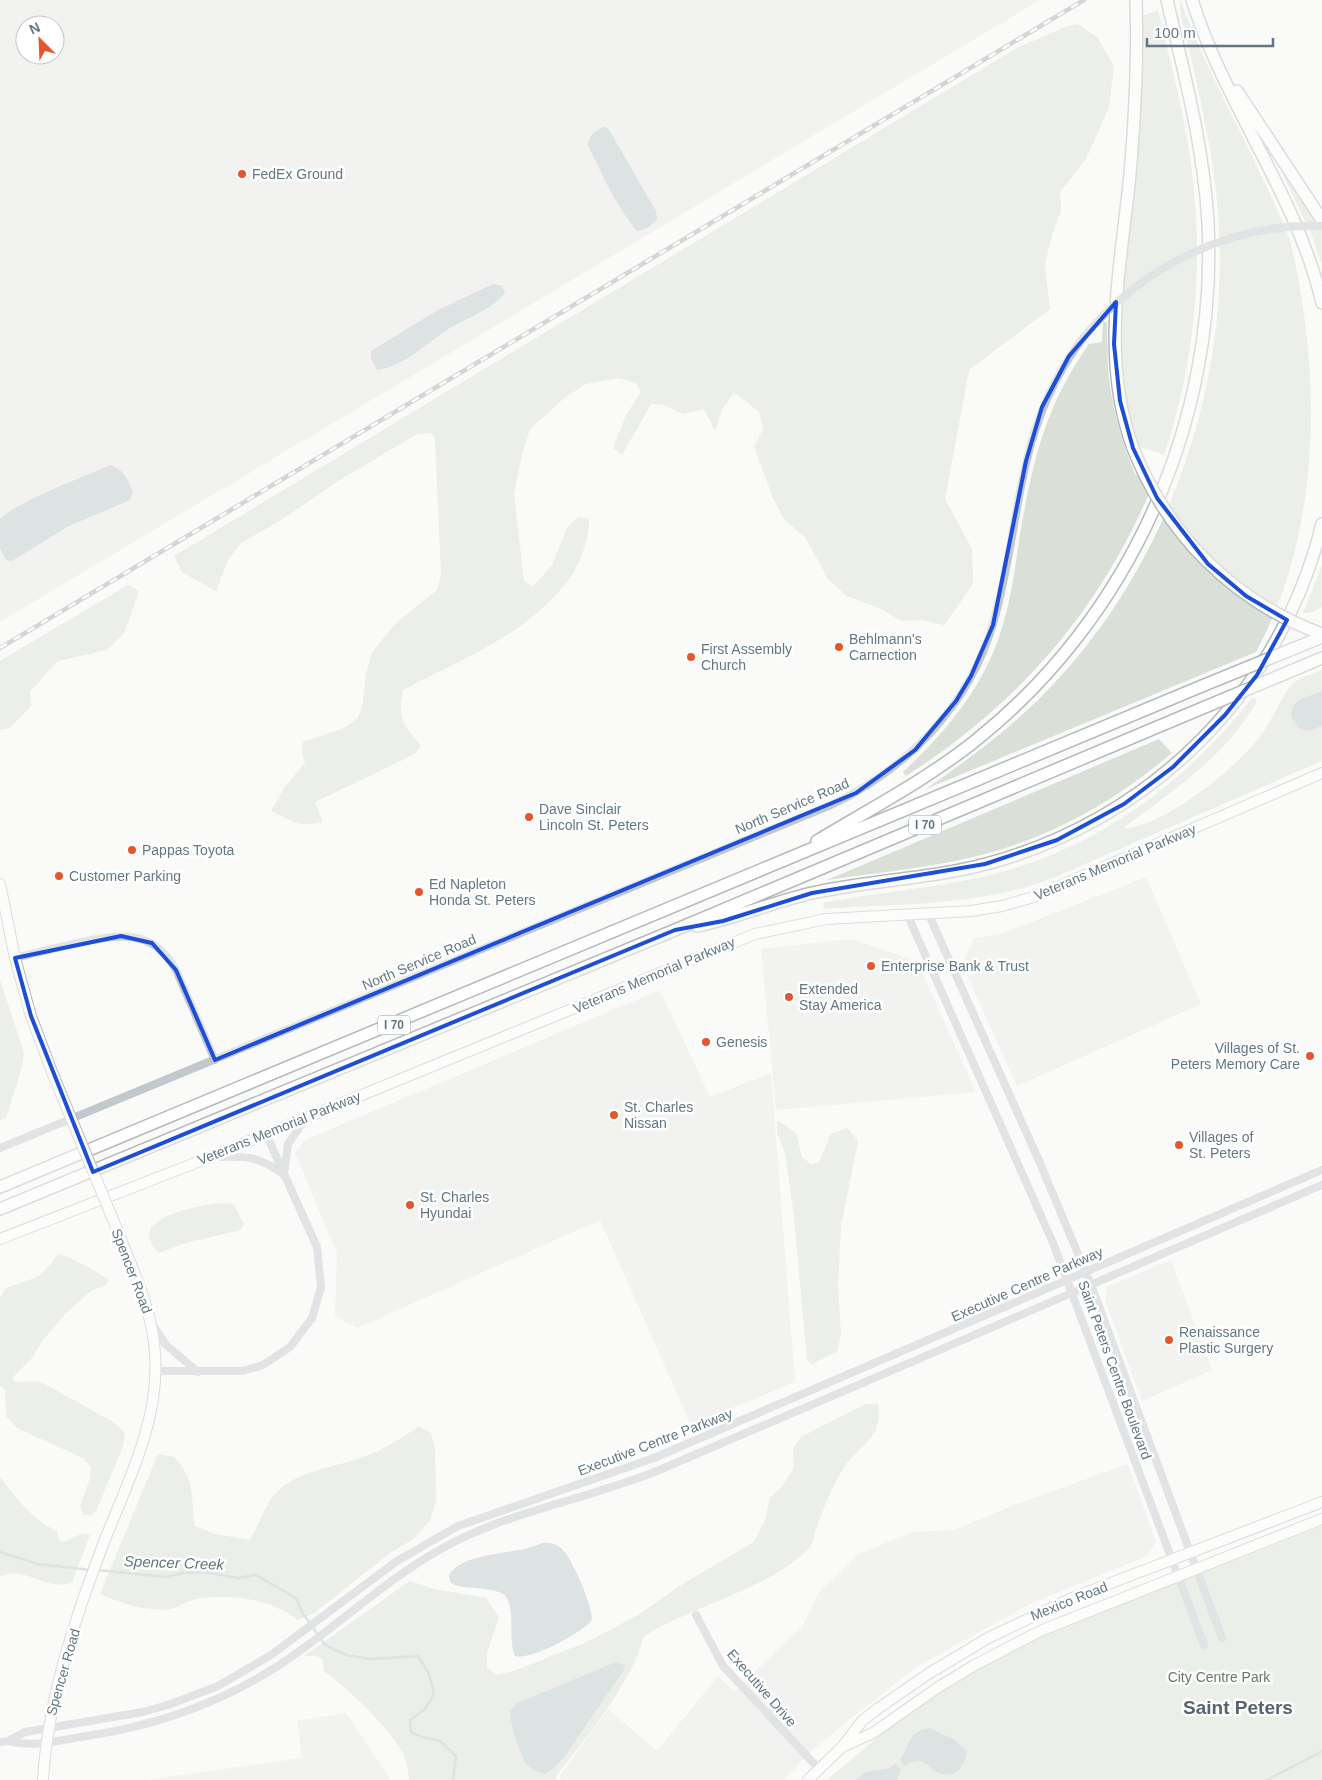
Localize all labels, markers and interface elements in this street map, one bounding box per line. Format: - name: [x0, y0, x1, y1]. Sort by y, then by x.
- north arrow: [15, 15, 65, 65]
- scale bar: [1147, 15, 1273, 47]
- text: N: [27, 19, 43, 37]
- text: 100 m: [1154, 24, 1196, 41]
- place label: FedEx Ground: [252, 166, 343, 182]
- marker: FedEx Ground: [236, 168, 248, 180]
- place label: Behlmann's Carnection: [849, 631, 922, 663]
- place label: First Assembly Church: [701, 641, 792, 673]
- marker: Behlmann's Carnection: [833, 641, 845, 653]
- marker: First Assembly Church: [685, 651, 697, 663]
- street label: North Service Road: [733, 775, 851, 837]
- place label: Dave Sinclair Lincoln St. Peters: [539, 801, 649, 833]
- marker: Dave Sinclair Lincoln St. Peters: [523, 811, 535, 823]
- road number: I 70: [909, 816, 941, 834]
- street label: Veterans Memorial Parkway: [1032, 821, 1198, 903]
- place label: Pappas Toyota: [142, 842, 235, 858]
- marker: Pappas Toyota: [126, 844, 138, 856]
- place label: Customer Parking: [69, 868, 181, 884]
- marker: Customer Parking: [53, 870, 65, 882]
- place label: Ed Napleton Honda St. Peters: [429, 876, 536, 908]
- marker: Ed Napleton Honda St. Peters: [413, 886, 425, 898]
- street label: North Service Road: [360, 931, 478, 993]
- street label: Veterans Memorial Parkway: [571, 934, 737, 1016]
- place label: Enterprise Bank & Trust: [881, 958, 1029, 974]
- marker: Enterprise Bank & Trust: [865, 960, 877, 972]
- place label: Extended Stay America: [799, 981, 882, 1013]
- marker: Extended Stay America: [783, 991, 795, 1003]
- road number: I 70: [378, 1016, 410, 1034]
- place label: Genesis: [716, 1034, 767, 1050]
- marker: Genesis: [700, 1036, 712, 1048]
- place label: Villages of St. Peters Memory Care: [1171, 1040, 1300, 1072]
- marker: Villages of St. Peters Memory Care: [1304, 1050, 1316, 1062]
- street label: Veterans Memorial Parkway: [195, 1088, 363, 1168]
- place label: St. Charles Nissan: [624, 1099, 693, 1131]
- marker: St. Charles Nissan: [608, 1109, 620, 1121]
- place label: Villages of St. Peters: [1189, 1129, 1253, 1161]
- marker: Villages of St. Peters: [1173, 1139, 1185, 1151]
- place label: St. Charles Hyundai: [420, 1189, 489, 1221]
- marker: St. Charles Hyundai: [404, 1199, 416, 1211]
- street label: Spencer Road: [108, 1226, 156, 1316]
- street label: Executive Centre Parkway: [949, 1243, 1105, 1325]
- street label: Saint Peters Centre Boulevard: [1075, 1278, 1155, 1462]
- place label: Renaissance Plastic Surgery: [1179, 1324, 1273, 1356]
- marker: Renaissance Plastic Surgery: [1163, 1334, 1175, 1346]
- street label: Executive Centre Parkway: [575, 1405, 735, 1479]
- water label: Spencer Creek: [124, 1552, 226, 1573]
- street label: Mexico Road: [1028, 1578, 1110, 1624]
- street label: Spencer Road: [43, 1627, 83, 1717]
- street label: Executive Drive: [724, 1646, 800, 1730]
- park label: City Centre Park: [1168, 1669, 1271, 1685]
- district label: Saint Peters: [1183, 1697, 1293, 1718]

